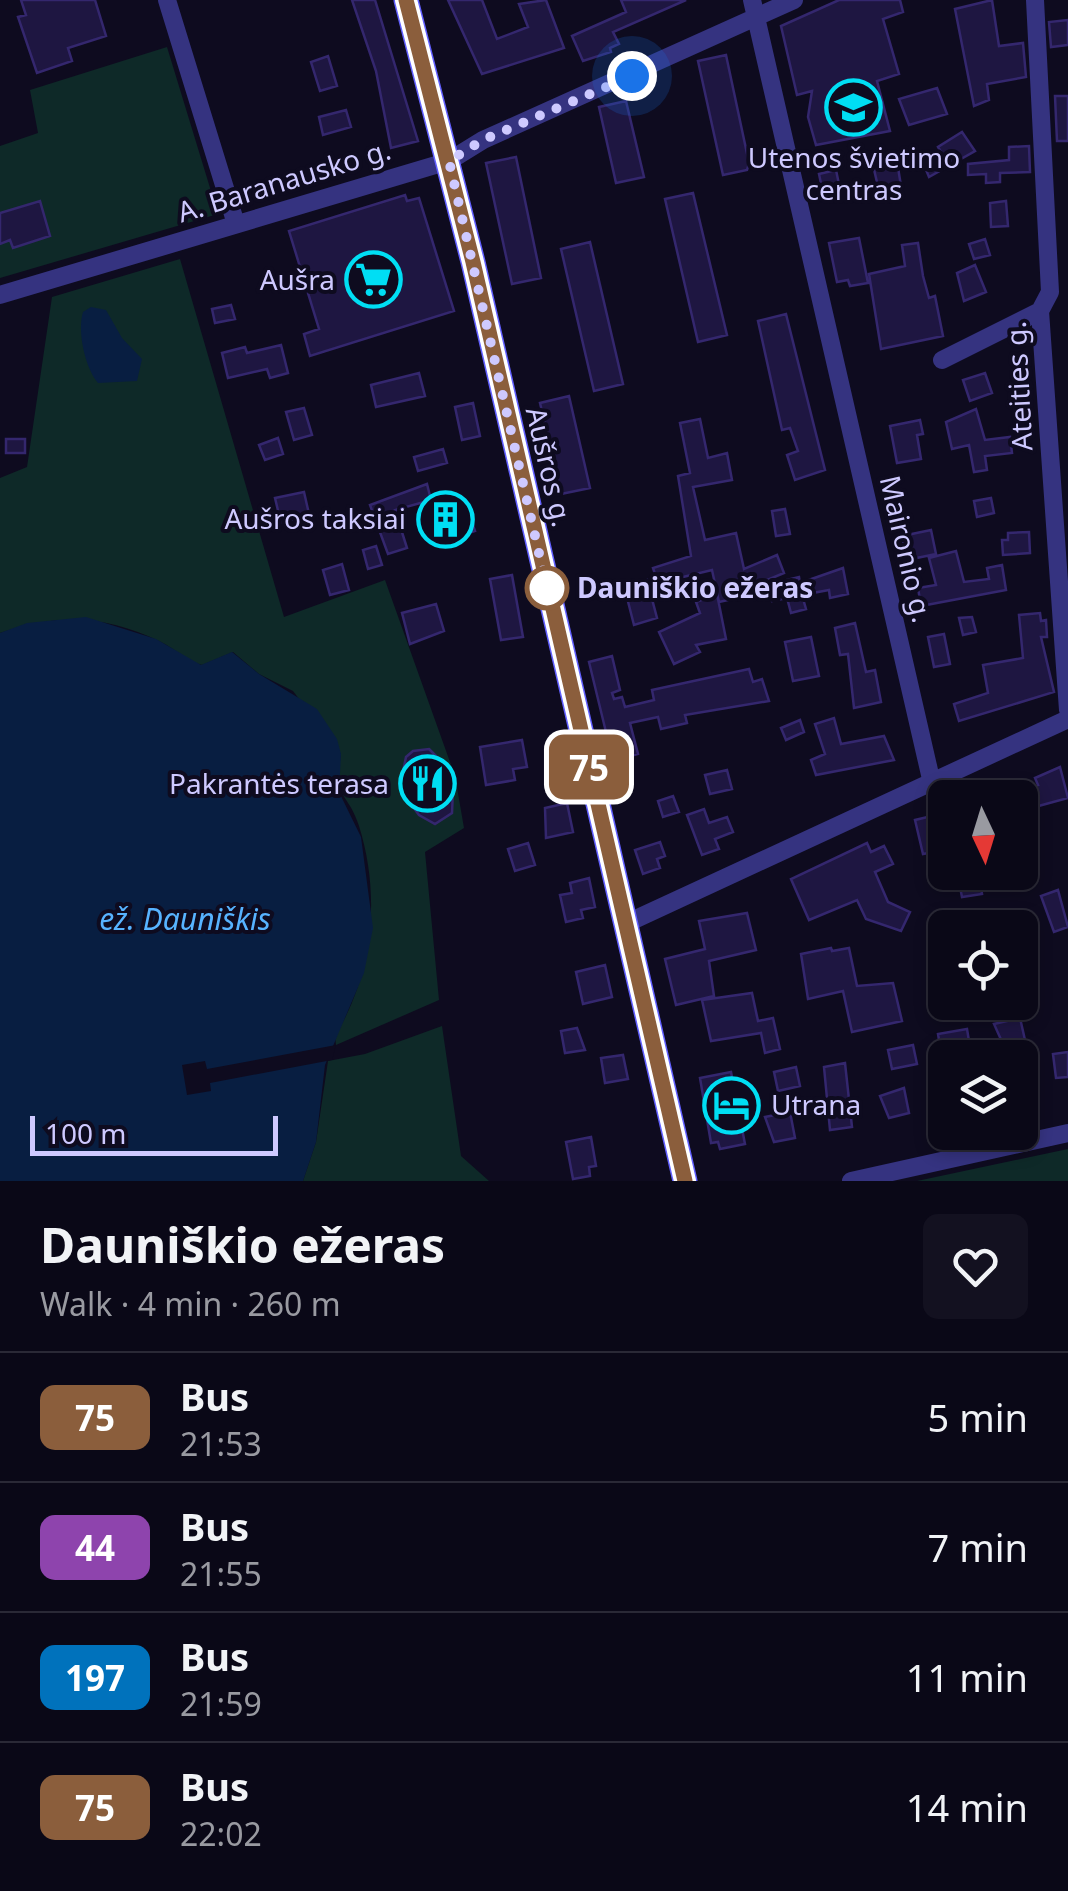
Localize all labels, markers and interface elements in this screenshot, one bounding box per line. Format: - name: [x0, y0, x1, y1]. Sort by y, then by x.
- your location: [607, 51, 657, 101]
- school or university icon: Utenos švietimo centras: [824, 77, 884, 137]
- street label: A. Baranausko g.: [173, 130, 395, 231]
- place label: Utenos švietimo centras: [748, 138, 960, 208]
- supermarket icon: Aušra: [344, 250, 404, 310]
- place label: Aušra: [260, 260, 335, 298]
- street label: Ateities g.: [996, 320, 1040, 452]
- street label: Aušros g.: [518, 403, 582, 530]
- street label: Maironio g.: [872, 472, 942, 626]
- building icon: Aušros taksiai: [415, 489, 475, 549]
- place label: Aušros taksiai: [224, 499, 406, 537]
- marker: Dauniškio ežeras: [526, 567, 568, 609]
- place label: Dauniškio ežeras: [577, 568, 813, 606]
- line badge: 75: [544, 734, 634, 800]
- text: 75: [569, 744, 609, 791]
- restaurant icon: Pakrantės terasa: [398, 754, 458, 814]
- place label: Pakrantės terasa: [169, 764, 389, 802]
- north arrow: [928, 780, 1038, 890]
- map controls: [928, 780, 1038, 1150]
- water label: ež. Dauniškis: [99, 898, 271, 939]
- button: locate: [928, 910, 1038, 1020]
- button: layers: [928, 1040, 1038, 1150]
- hotel icon: Utrana: [702, 1075, 762, 1135]
- place label: Utrana: [771, 1085, 861, 1123]
- scale bar: [30, 1111, 278, 1156]
- text: 100 m: [45, 1114, 127, 1152]
- text: Dauniškio ežeras: [40, 1212, 445, 1277]
- button: heart: [923, 1214, 1028, 1319]
- text: Walk · 4 min · 260 m: [40, 1282, 341, 1325]
- text: Bus: [180, 1370, 249, 1422]
- text: 5 min: [928, 1391, 1028, 1443]
- text: 75: [75, 1394, 115, 1441]
- text: 21:53: [180, 1422, 262, 1465]
- text: Bus: [180, 1500, 249, 1552]
- text: 7 min: [928, 1521, 1028, 1573]
- text: 44: [75, 1524, 115, 1571]
- text: 21:55: [180, 1552, 262, 1595]
- text: Bus: [180, 1630, 249, 1682]
- text: 11 min: [906, 1651, 1028, 1703]
- text: 197: [65, 1654, 125, 1701]
- text: 21:59: [180, 1682, 262, 1725]
- text: Bus: [180, 1760, 249, 1812]
- text: 14 min: [906, 1781, 1028, 1833]
- text: 75: [75, 1784, 115, 1831]
- text: 22:02: [180, 1812, 262, 1855]

